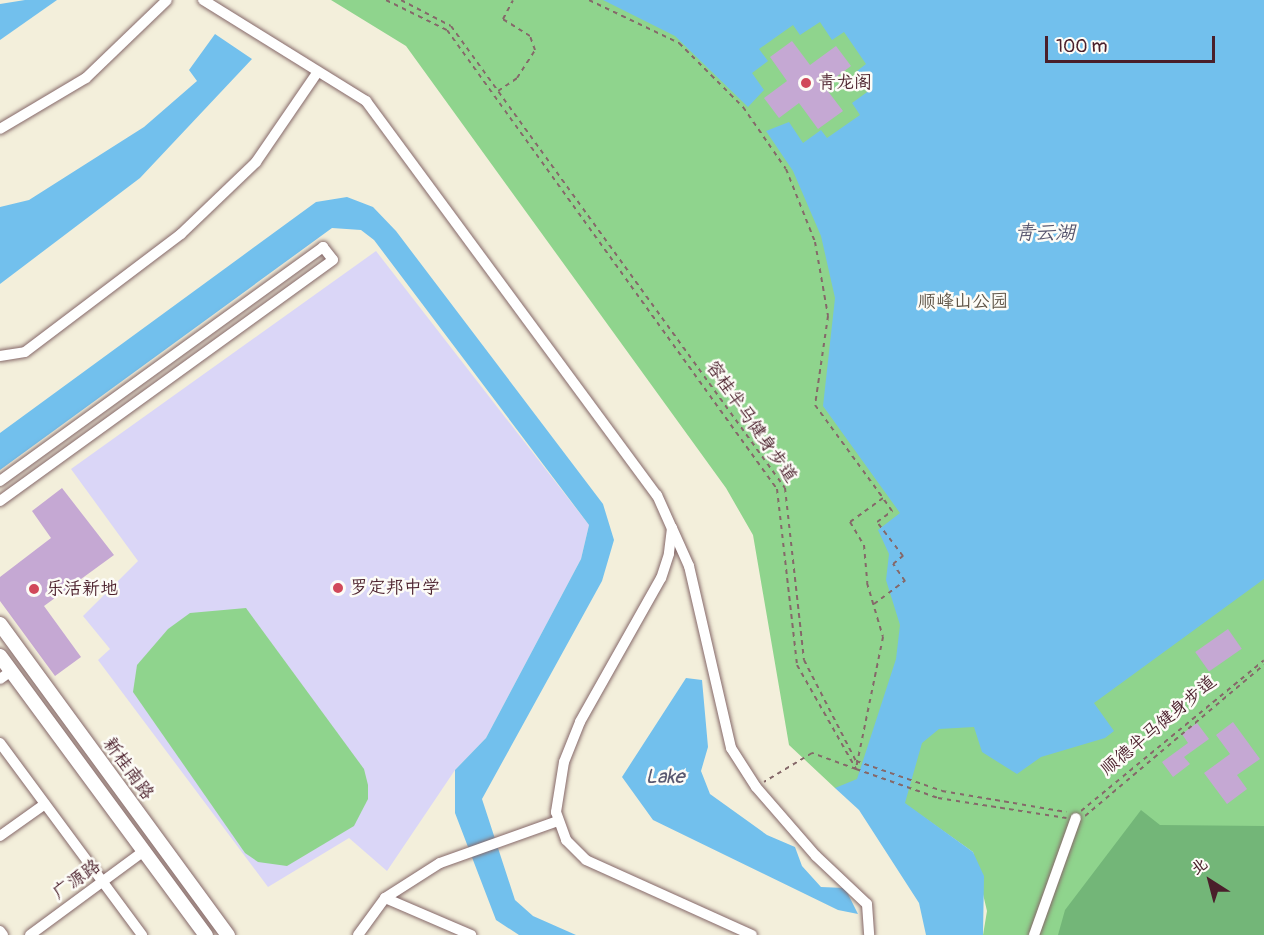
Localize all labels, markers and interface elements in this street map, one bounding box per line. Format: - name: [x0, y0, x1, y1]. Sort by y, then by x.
- scale bar: [1048, 24, 1218, 62]
- text: 100 m: [1056, 35, 1108, 58]
- place label: 青龙阁: [818, 72, 872, 94]
- marker: 青龙阁: [799, 76, 813, 90]
- water label: 青云湖: [1015, 220, 1075, 244]
- park label: 顺峰山公园: [918, 291, 1008, 313]
- street label: 容桂半马健身步道: [701, 357, 801, 487]
- place label: 罗定邦中学: [350, 577, 440, 599]
- place label: 乐活新地: [46, 578, 118, 600]
- marker: 罗定邦中学: [331, 581, 345, 595]
- marker: 乐活新地: [27, 582, 41, 596]
- street label: 顺德半马健身步道: [1097, 671, 1221, 781]
- street label: 新桂南路: [98, 734, 158, 804]
- water label: Lake: [646, 764, 684, 788]
- north arrow: [1180, 851, 1240, 911]
- text: 北: [1187, 854, 1212, 879]
- street label: 广源路: [49, 855, 105, 905]

